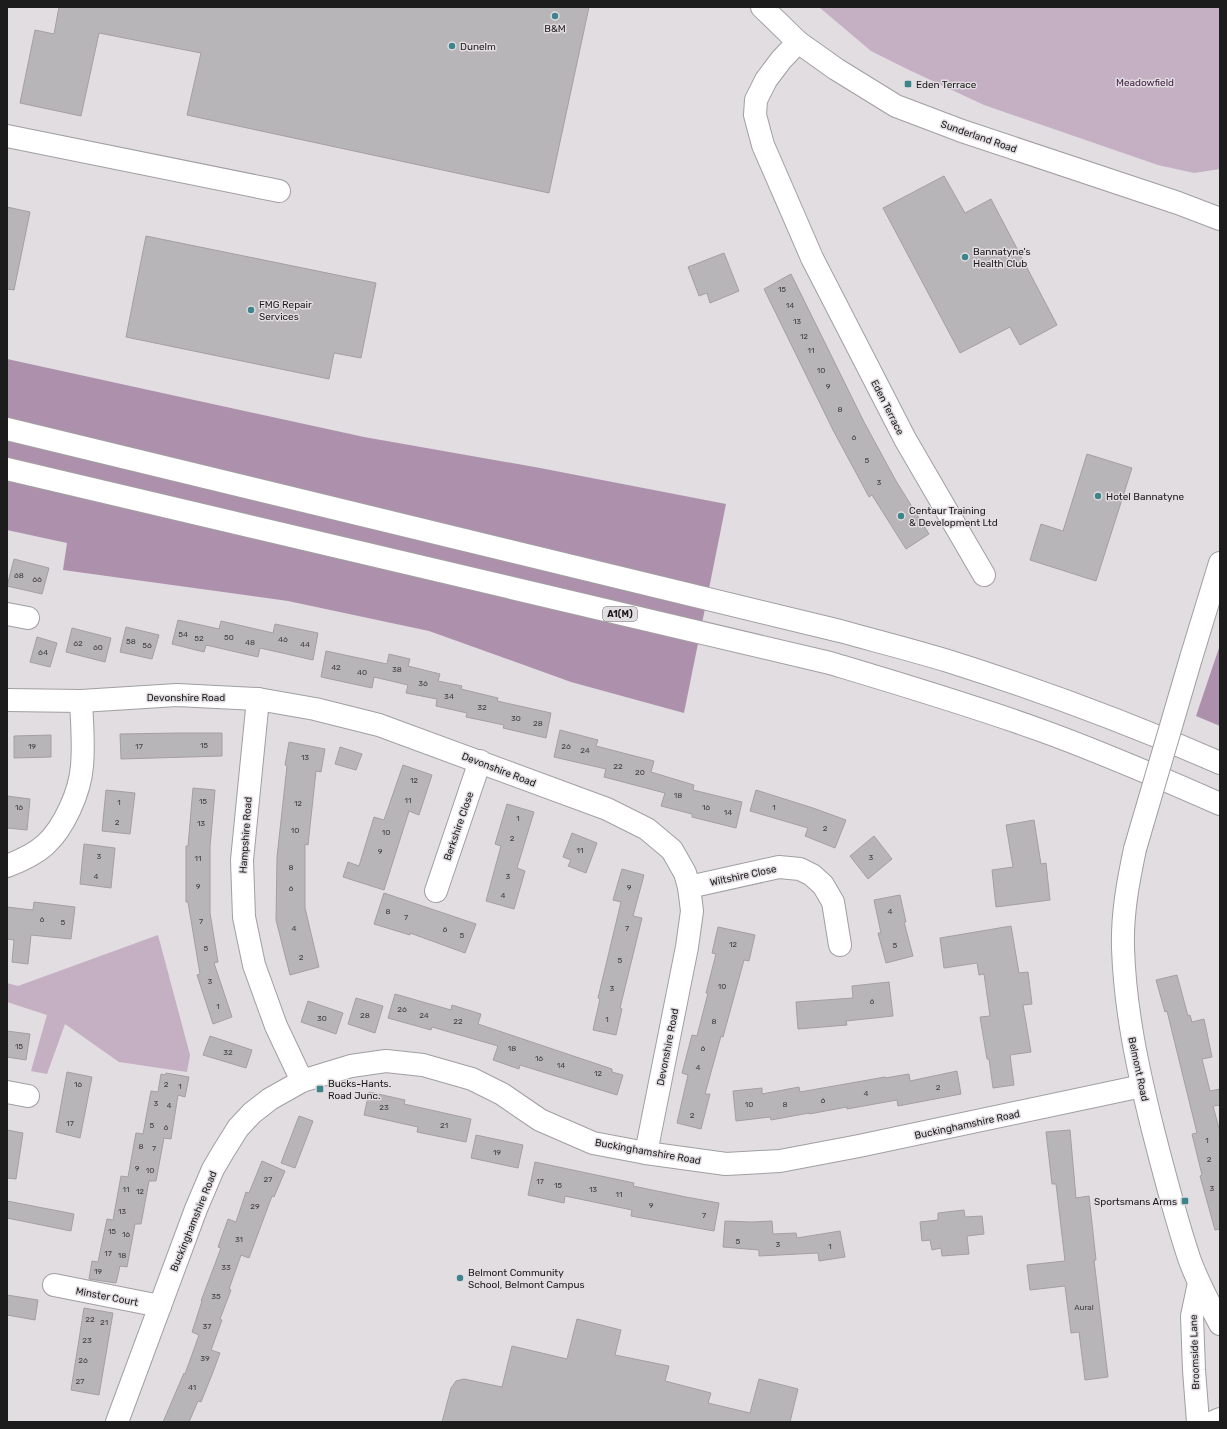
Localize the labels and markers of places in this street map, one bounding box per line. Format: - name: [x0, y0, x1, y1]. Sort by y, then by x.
- marker: B&M: [550, 11, 560, 21]
- place label: B&M: [544, 23, 566, 35]
- marker: Dunelm: [447, 41, 457, 51]
- place label: Dunelm: [460, 41, 496, 53]
- marker: Eden Terrace: [903, 79, 913, 89]
- place label: Eden Terrace: [916, 79, 977, 91]
- place label: Bannatyne's Health Club: [973, 246, 1031, 270]
- marker: Bannatyne's Health Club: [960, 252, 970, 262]
- place label: FMG Repair Services: [259, 299, 312, 323]
- marker: FMG Repair Services: [246, 305, 256, 315]
- marker: Hotel Bannatyne: [1093, 491, 1103, 501]
- place label: Hotel Bannatyne: [1106, 491, 1185, 503]
- place label: Centaur Training & Development Ltd: [909, 505, 998, 529]
- marker: Centaur Training & Development Ltd: [896, 511, 906, 521]
- place label: Bucks-Hants. Road Junc.: [328, 1078, 391, 1102]
- marker: Bucks-Hants. Road Junc.: [315, 1084, 325, 1094]
- place label: Sportsmans Arms: [1094, 1196, 1177, 1208]
- marker: Sportsmans Arms: [1180, 1196, 1190, 1206]
- place label: Belmont Community School, Belmont Campus: [468, 1267, 585, 1291]
- marker: Belmont Community School, Belmont Campus: [455, 1273, 465, 1283]

